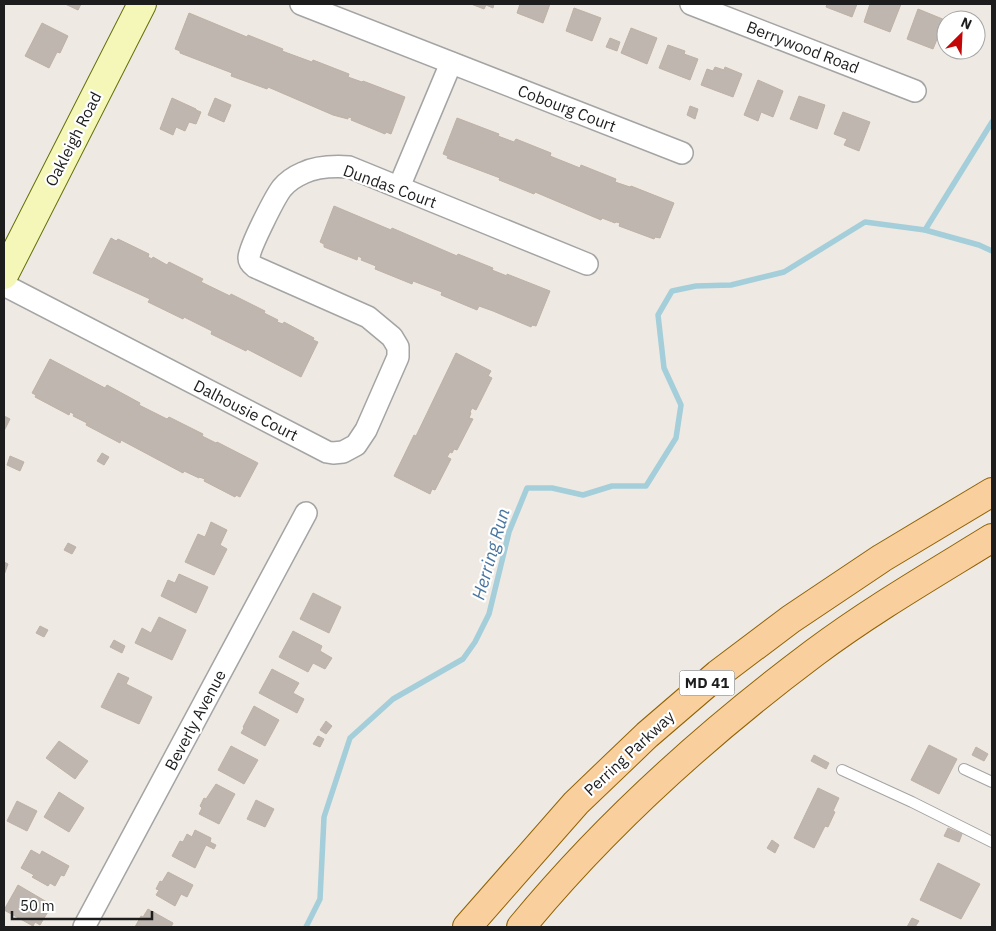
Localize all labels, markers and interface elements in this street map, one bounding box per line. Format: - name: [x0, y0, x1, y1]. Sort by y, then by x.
- north arrow: [936, 10, 986, 60]
- text: N: [958, 13, 975, 33]
- street label: Berrywood Road: [744, 16, 862, 78]
- street label: Cobourg Court: [515, 80, 619, 136]
- street label: Oakleigh Road: [41, 88, 105, 190]
- street label: Dundas Court: [341, 160, 439, 212]
- street label: Dalhousie Court: [190, 375, 302, 445]
- water label: Herring Run: [466, 505, 515, 602]
- street label: Beverly Avenue: [160, 666, 230, 774]
- road number: MD 41: [680, 670, 734, 696]
- street label: Perring Parkway: [580, 706, 678, 800]
- scale bar: [12, 888, 152, 920]
- text: 50 m: [20, 896, 55, 915]

